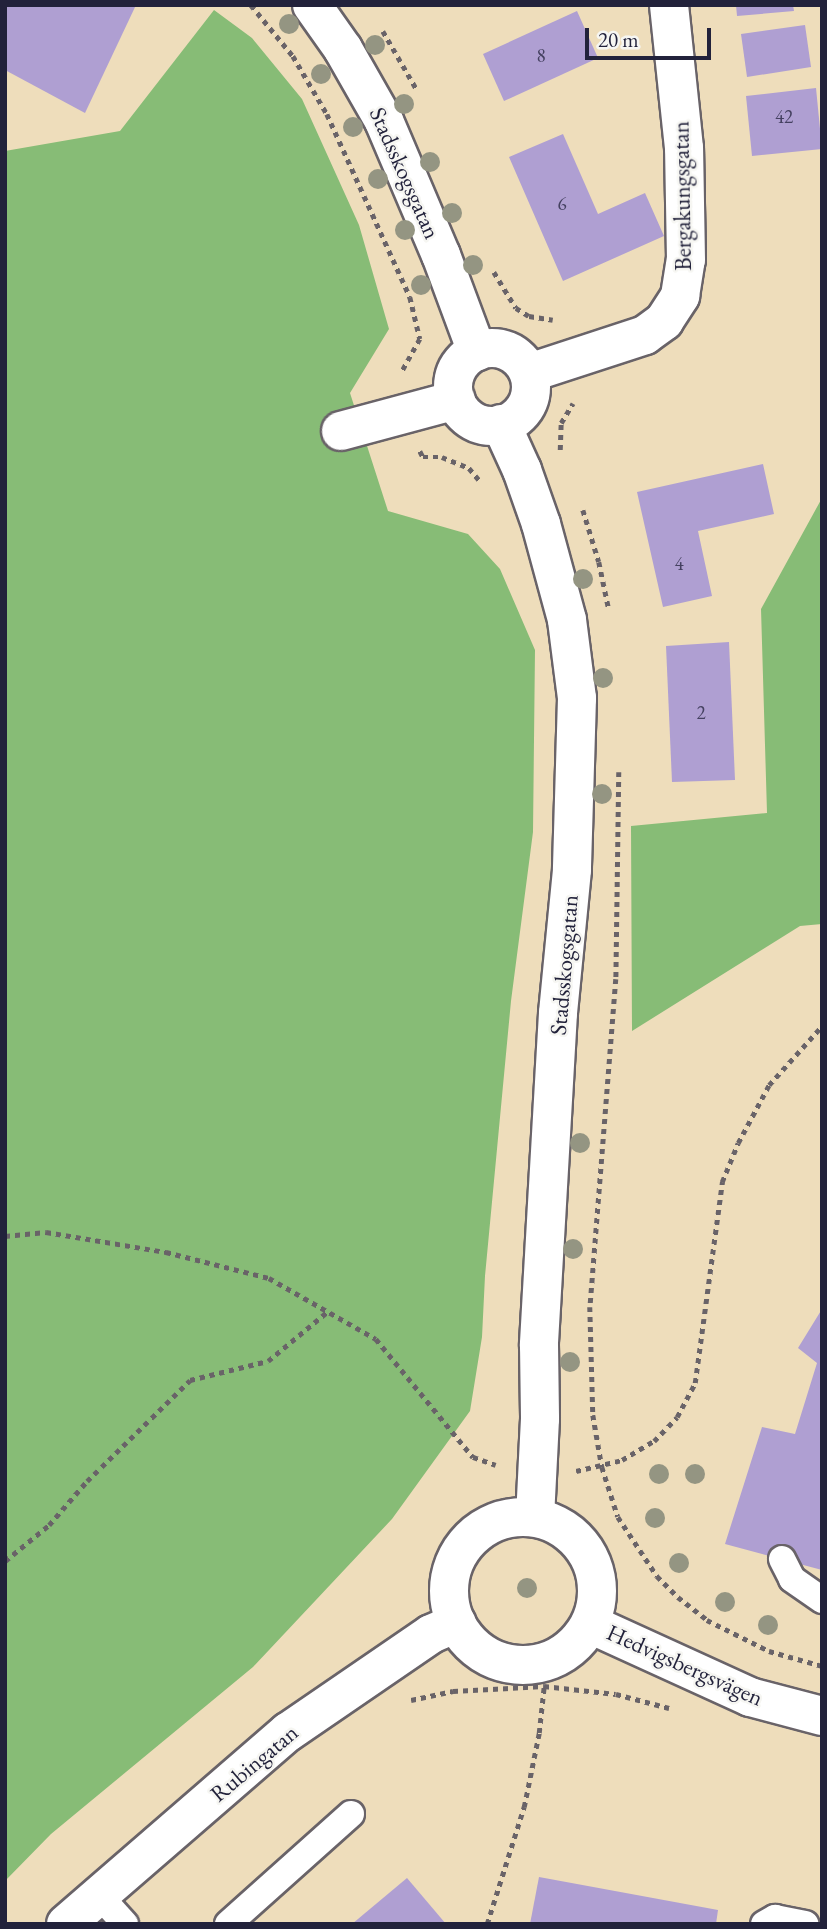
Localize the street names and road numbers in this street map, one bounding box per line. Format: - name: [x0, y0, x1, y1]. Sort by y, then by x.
- street label: Stadsskogsgatan: [364, 103, 446, 243]
- street label: Bergakungsgatan: [667, 121, 697, 271]
- street label: Stadsskogsgatan: [544, 894, 584, 1036]
- street label: Hedvigsbergsvägen: [603, 1618, 767, 1712]
- street label: Rubingatan: [205, 1718, 303, 1808]

